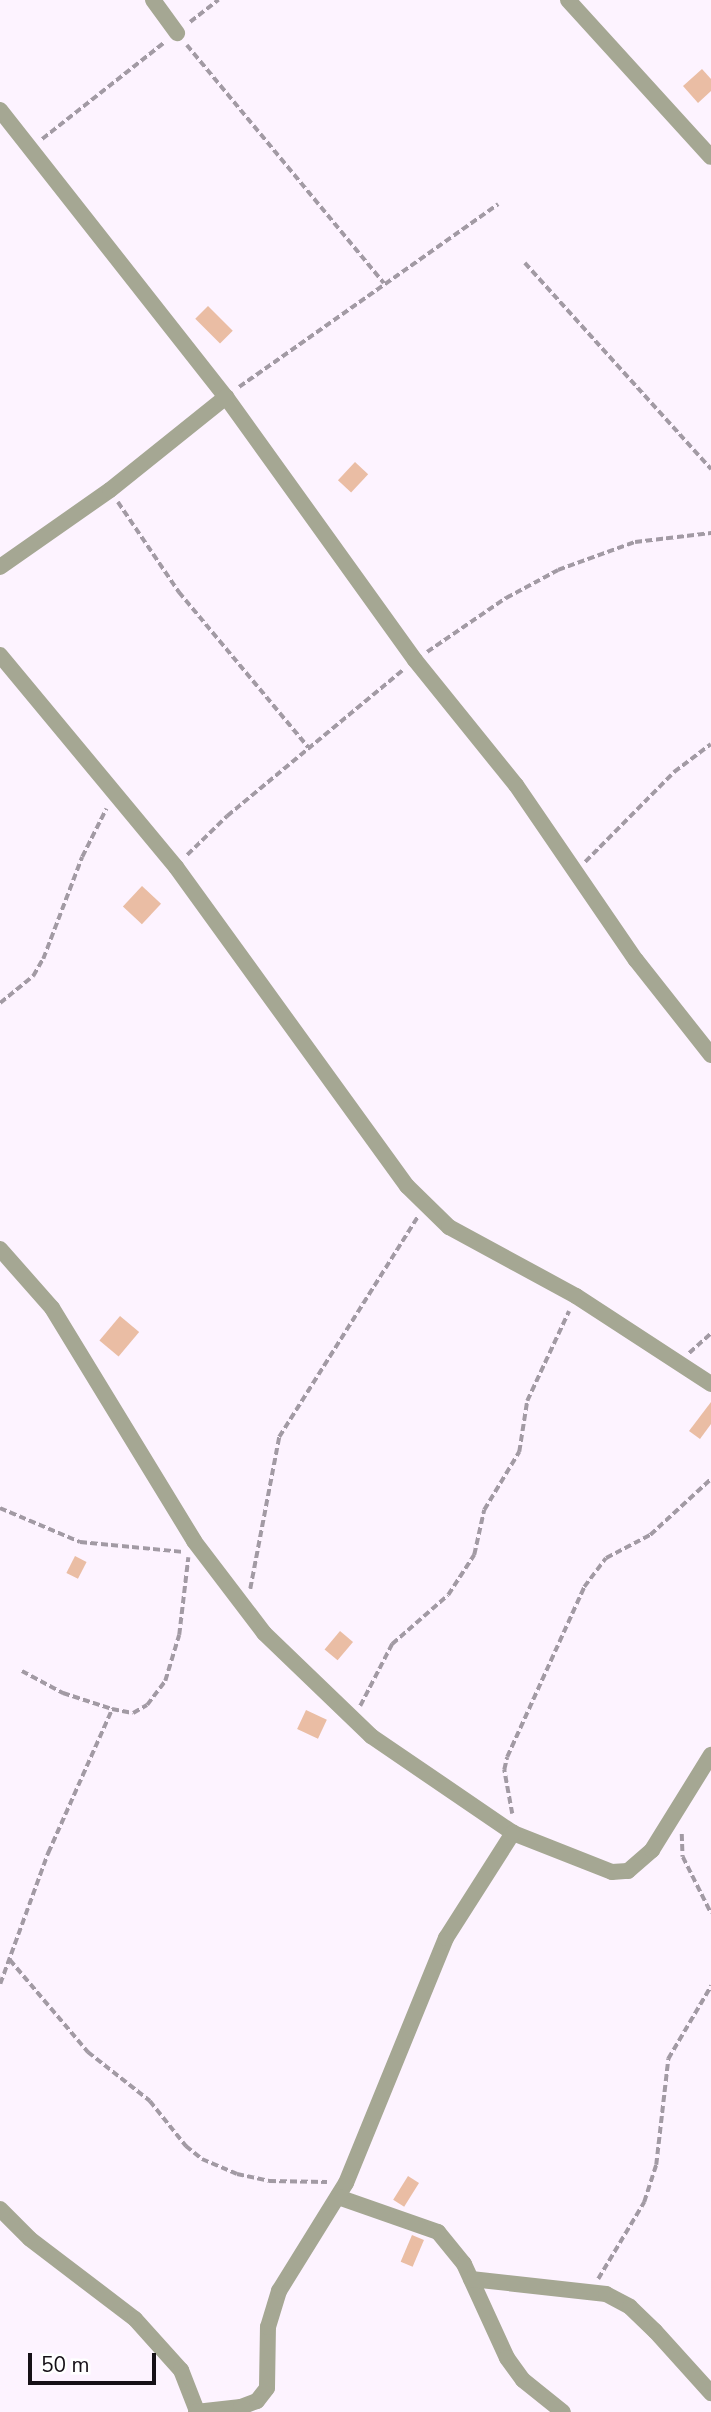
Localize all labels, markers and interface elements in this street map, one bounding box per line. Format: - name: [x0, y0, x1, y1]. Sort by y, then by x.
- scale bar: [32, 2338, 159, 2382]
- text: 50 m: [41, 2351, 90, 2379]

